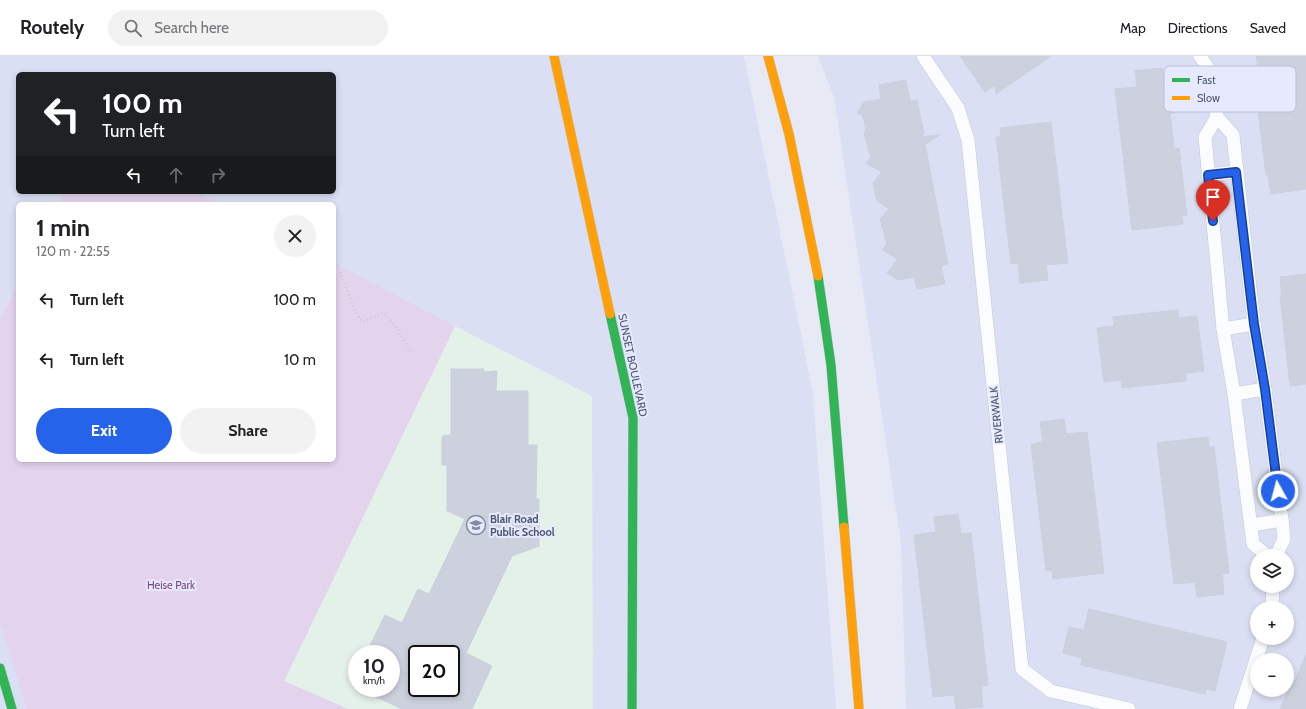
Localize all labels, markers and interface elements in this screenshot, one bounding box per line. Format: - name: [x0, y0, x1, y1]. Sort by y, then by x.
- search box: [108, 10, 388, 46]
- text: Routely: [20, 16, 84, 39]
- icon: search: [122, 17, 144, 39]
- text: Search here: [154, 19, 229, 37]
- text: Map: [1120, 19, 1146, 37]
- text: Directions: [1168, 19, 1228, 37]
- text: Saved: [1250, 19, 1286, 37]
- legend: [1164, 66, 1296, 112]
- text: Fast: [1197, 73, 1216, 87]
- text: 100 m: [102, 86, 183, 120]
- icon: left: [36, 88, 88, 140]
- text: Slow: [1197, 91, 1220, 105]
- text: Turn left: [102, 120, 165, 142]
- icon: left: [123, 164, 145, 186]
- icon: ahead: [165, 164, 187, 186]
- icon: right: [207, 164, 229, 186]
- pin: [1196, 180, 1230, 221]
- icon: arrive: [1202, 186, 1224, 208]
- text: 1 min: [36, 213, 90, 242]
- button: close: [274, 215, 316, 257]
- text: 120 m · 22:55: [36, 243, 110, 259]
- icon: left: [36, 289, 58, 311]
- text: Turn left: [70, 291, 124, 309]
- text: 100 m: [274, 291, 316, 309]
- street label: SUNSET BOULEVARD: [615, 312, 651, 418]
- icon: left: [36, 349, 58, 371]
- text: Turn left: [70, 351, 124, 369]
- text: 10 m: [284, 351, 316, 369]
- street label: RIVERWALK: [986, 385, 1006, 444]
- button: Exit: [36, 408, 172, 454]
- button: Share: [180, 408, 316, 454]
- position arrow: [1257, 470, 1299, 512]
- place label: Blair Road Public School: [490, 512, 555, 539]
- school or university icon: Blair Road Public School: [465, 514, 487, 536]
- map controls: [1250, 549, 1294, 697]
- button: layers: [1250, 549, 1294, 593]
- park label: Heise Park: [147, 578, 195, 592]
- button: +: [1250, 601, 1294, 645]
- speed limit sign: 20: [408, 645, 460, 697]
- button: −: [1250, 653, 1294, 697]
- text: 10: [363, 654, 385, 678]
- text: km/h: [363, 674, 385, 687]

